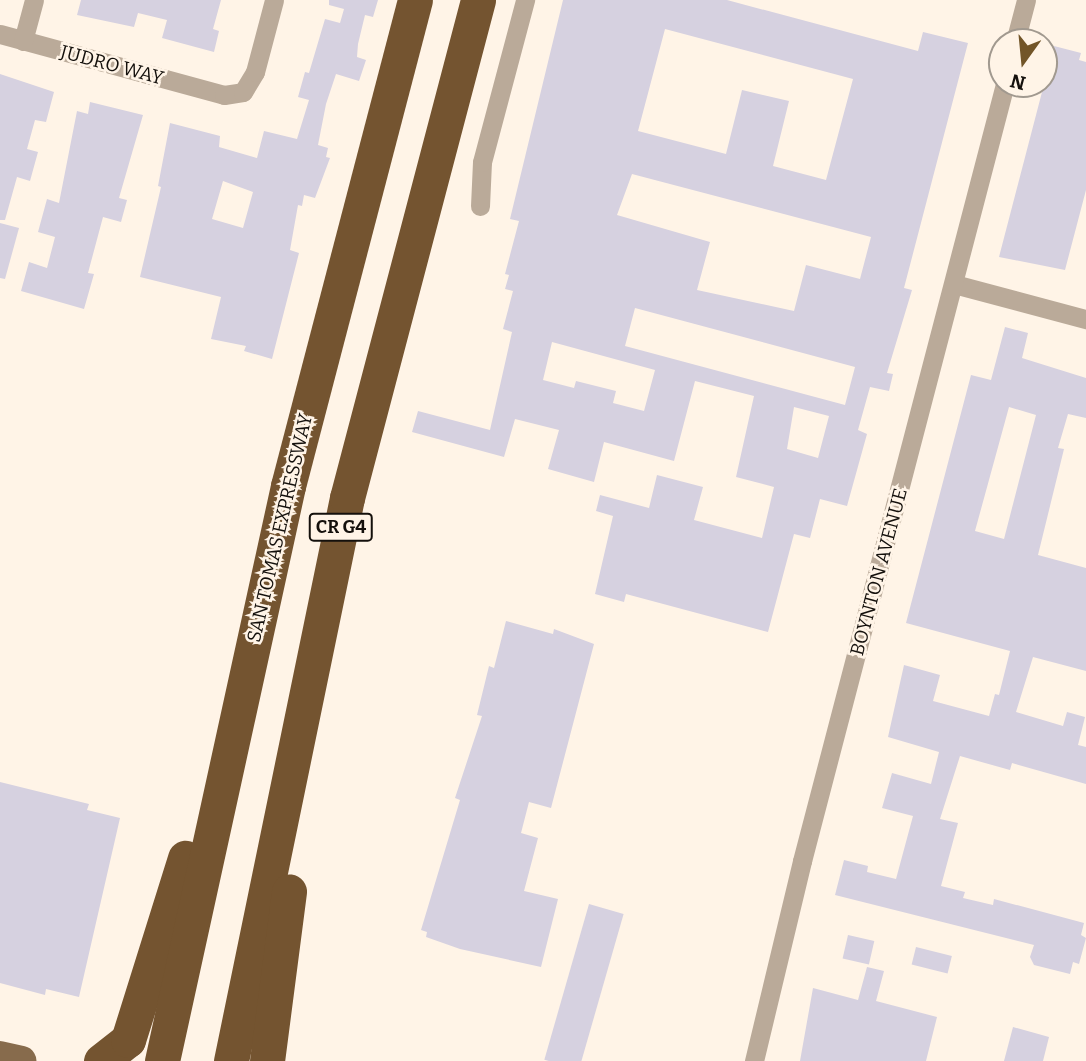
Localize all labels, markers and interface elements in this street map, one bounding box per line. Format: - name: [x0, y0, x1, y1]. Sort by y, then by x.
- north arrow: [988, 28, 1058, 98]
- street label: JUDRO WAY: [58, 40, 166, 90]
- text: N: [1008, 69, 1028, 95]
- street label: SAN TOMAS EXPRESSWAY: [243, 411, 317, 645]
- street label: BOYNTON AVENUE: [846, 486, 912, 658]
- road number: CR G4: [308, 512, 374, 542]

